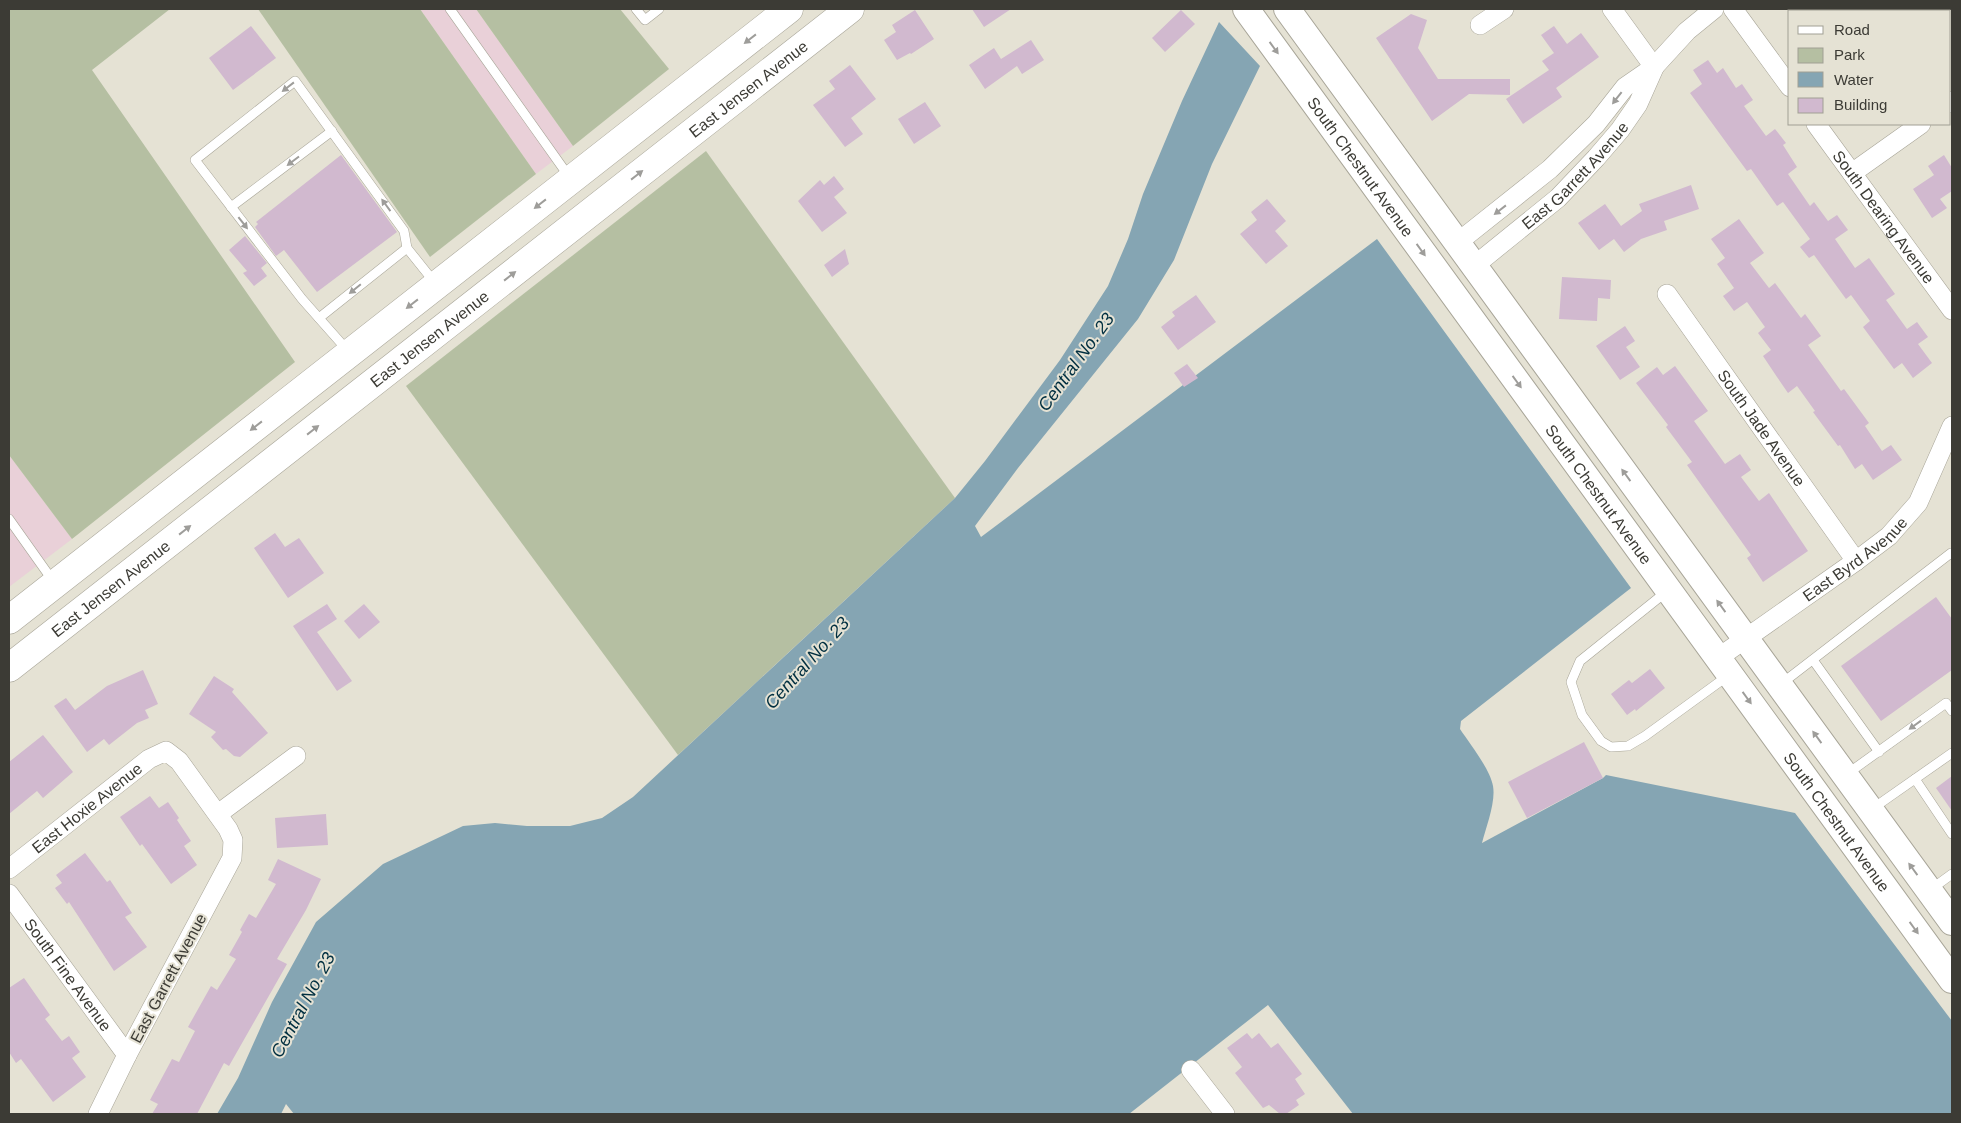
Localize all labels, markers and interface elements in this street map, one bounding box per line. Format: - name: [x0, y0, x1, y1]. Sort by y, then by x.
- legend: [1788, 10, 1951, 125]
- text: Road: [1834, 21, 1870, 38]
- one-way arrow: [744, 33, 757, 44]
- street label: East Jensen Avenue: [686, 38, 811, 141]
- one-way arrow: [1269, 41, 1280, 54]
- text: Park: [1834, 46, 1865, 63]
- text: Water: [1834, 71, 1873, 88]
- one-way arrow: [282, 81, 295, 92]
- one-way arrow: [1612, 91, 1622, 105]
- street label: South Chestnut Avenue: [1304, 94, 1417, 240]
- text: Building: [1834, 96, 1887, 113]
- street label: East Garrett Avenue: [1519, 119, 1632, 233]
- street label: South Dearing Avenue: [1829, 148, 1938, 287]
- one-way arrow: [287, 155, 300, 166]
- one-way arrow: [631, 170, 644, 181]
- one-way arrow: [381, 198, 391, 212]
- one-way arrow: [533, 198, 546, 209]
- one-way arrow: [1494, 204, 1507, 215]
- one-way arrow: [238, 216, 248, 230]
- one-way arrow: [1416, 244, 1426, 257]
- one-way arrow: [503, 270, 516, 281]
- one-way arrow: [349, 284, 362, 295]
- street label: East Jensen Avenue: [367, 287, 492, 391]
- one-way arrow: [405, 299, 419, 309]
- water label: Central No. 23: [1034, 309, 1118, 415]
- street label: South Jade Avenue: [1714, 367, 1808, 490]
- one-way arrow: [1512, 375, 1522, 389]
- one-way arrow: [250, 420, 263, 431]
- street label: South Chestnut Avenue: [1542, 422, 1655, 568]
- one-way arrow: [306, 424, 319, 435]
- one-way arrow: [1621, 468, 1631, 482]
- street label: East Byrd Avenue: [1800, 514, 1911, 605]
- one-way arrow: [178, 525, 191, 536]
- street label: East Jensen Avenue: [48, 537, 174, 640]
- one-way arrow: [1716, 600, 1727, 613]
- water label: Central No. 23: [761, 613, 853, 713]
- one-way arrow: [1741, 691, 1752, 704]
- one-way arrow: [1908, 720, 1922, 730]
- one-way arrow: [1812, 730, 1822, 744]
- street label: South Chestnut Avenue: [1780, 749, 1893, 895]
- street label: East Hoxie Avenue: [29, 760, 146, 857]
- one-way arrow: [1908, 862, 1918, 876]
- street label: East Garrett Avenue: [127, 911, 210, 1046]
- street label: South Fine Avenue: [21, 915, 115, 1035]
- one-way arrow: [1909, 921, 1920, 934]
- water label: Central No. 23: [267, 949, 339, 1061]

